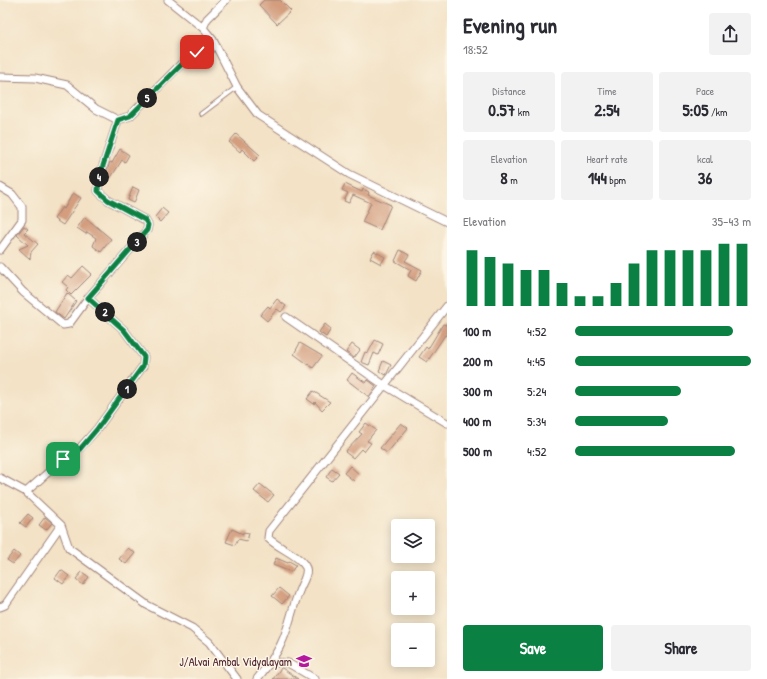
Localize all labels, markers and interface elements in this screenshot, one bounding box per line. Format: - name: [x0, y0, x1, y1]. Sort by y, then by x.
- text: Evening run: [463, 10, 557, 40]
- button: share: [709, 13, 751, 55]
- pin: [180, 35, 214, 69]
- text: 18:52: [463, 40, 488, 58]
- icon: check: [186, 41, 208, 63]
- text: Distance: [492, 84, 526, 98]
- text: Time: [597, 84, 617, 98]
- text: Pace: [696, 84, 714, 98]
- pin: 5: [137, 88, 157, 108]
- text: 5: [145, 91, 149, 105]
- text: 0.57: [488, 98, 515, 121]
- text: 2:54: [594, 98, 620, 121]
- text: 5:05: [682, 98, 708, 121]
- text: km: [515, 105, 530, 119]
- text: /km: [708, 105, 728, 119]
- text: Elevation: [491, 152, 527, 166]
- text: Heart rate: [586, 152, 628, 166]
- text: kcal: [697, 152, 713, 166]
- text: 8: [500, 166, 508, 189]
- text: 144: [588, 166, 607, 189]
- text: 36: [698, 166, 712, 189]
- pin: 4: [89, 167, 109, 187]
- text: 4: [97, 170, 101, 184]
- text: m: [508, 173, 518, 187]
- text: bpm: [607, 173, 626, 187]
- text: Elevation: [463, 212, 506, 230]
- text: 35–43 m: [712, 212, 751, 230]
- pin: 3: [127, 232, 147, 252]
- text: 3: [135, 235, 139, 249]
- pin: 2: [95, 302, 115, 322]
- text: 2: [102, 305, 108, 319]
- text: 100 m: [463, 322, 491, 340]
- text: 4:52: [527, 322, 546, 340]
- text: 200 m: [463, 352, 493, 370]
- text: 4:45: [527, 352, 545, 370]
- pin: 1: [117, 379, 137, 399]
- text: 1: [125, 382, 129, 396]
- text: 300 m: [463, 382, 492, 400]
- text: 5:24: [527, 382, 546, 400]
- text: 400 m: [463, 412, 491, 430]
- text: 5:34: [527, 412, 546, 430]
- pin: [46, 442, 80, 476]
- text: 500 m: [463, 442, 492, 460]
- text: 4:52: [527, 442, 546, 460]
- icon: arrive: [52, 448, 74, 470]
- map controls: [391, 519, 435, 667]
- button: layers: [391, 519, 435, 563]
- button: +: [391, 571, 435, 615]
- button: −: [391, 623, 435, 667]
- button: Save: [463, 625, 603, 671]
- button: Share: [611, 625, 751, 671]
- school or university icon: J/Alvai Ambal Vidyalayam: [295, 652, 313, 670]
- place label: J/Alvai Ambal Vidyalayam: [179, 653, 292, 670]

